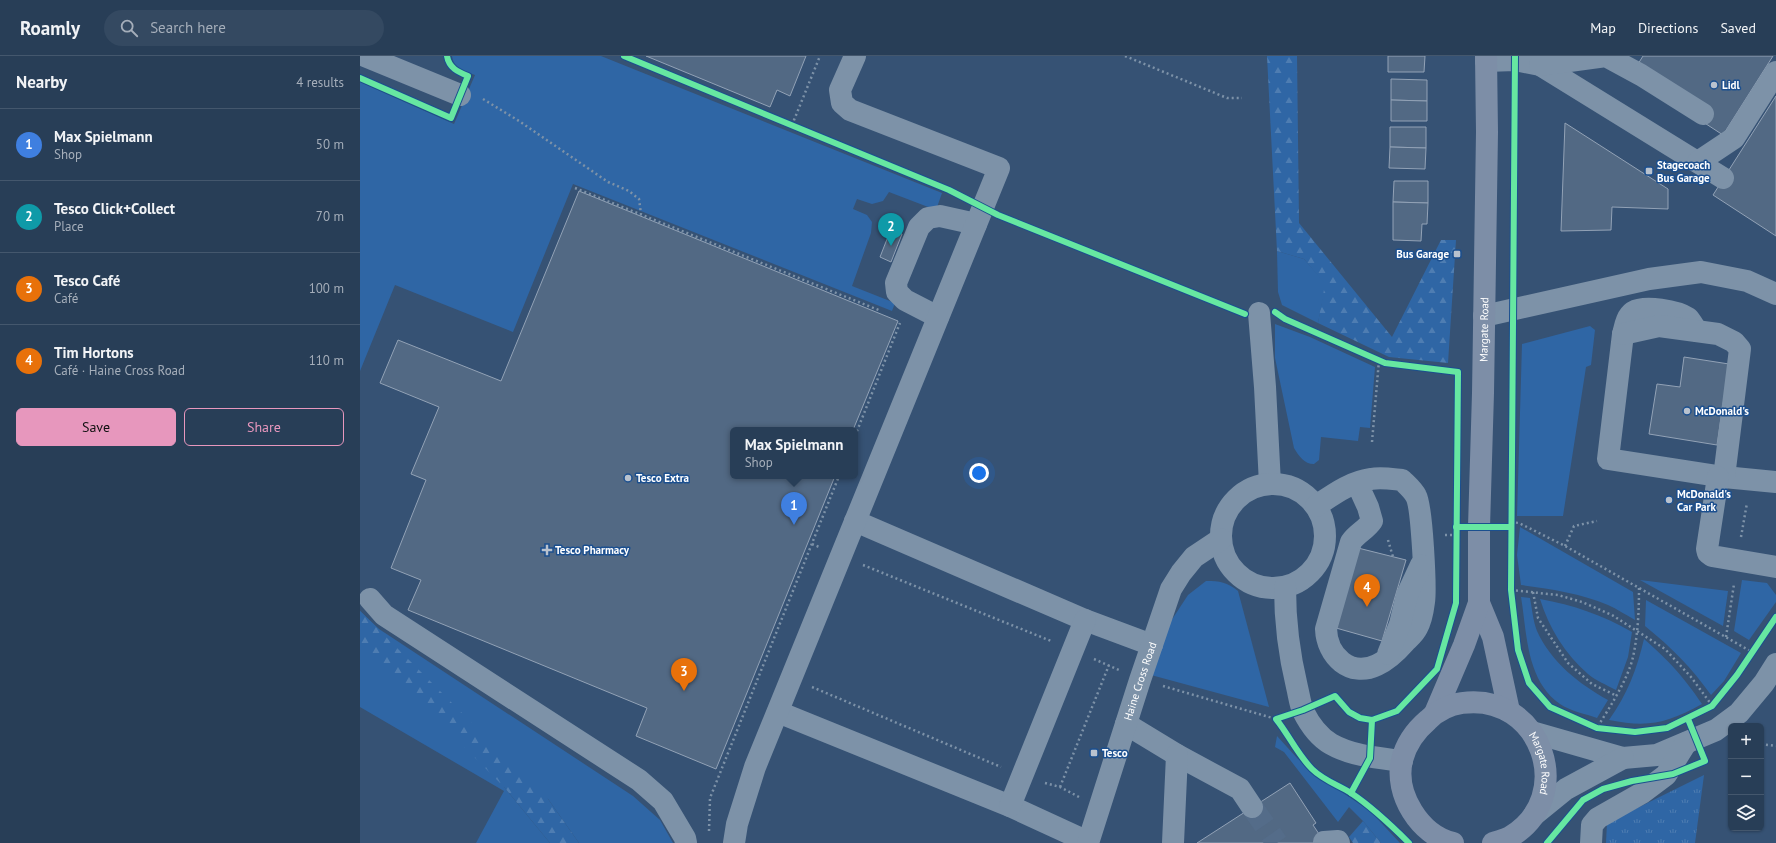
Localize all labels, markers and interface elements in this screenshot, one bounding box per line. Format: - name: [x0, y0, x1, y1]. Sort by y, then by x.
- search box: [104, 10, 384, 46]
- text: Roamly: [20, 16, 80, 40]
- icon: search: [118, 17, 140, 39]
- text: Search here: [150, 18, 226, 37]
- text: Map: [1590, 19, 1616, 37]
- text: Directions: [1638, 19, 1698, 37]
- text: Saved: [1720, 19, 1756, 37]
- text: Nearby: [16, 71, 67, 93]
- text: 4 results: [296, 74, 344, 91]
- place label: Lidl: [1722, 78, 1741, 92]
- marker: Lidl: [1709, 80, 1719, 90]
- text: Max Spielmann: [54, 127, 153, 146]
- text: 1: [25, 136, 33, 153]
- text: 50 m: [316, 136, 344, 153]
- text: Shop: [54, 146, 82, 163]
- place label: Stagecoach Bus Garage: [1657, 158, 1710, 185]
- marker: Stagecoach Bus Garage: [1644, 166, 1654, 176]
- text: Tesco Click+Collect: [54, 199, 175, 218]
- text: 2: [25, 208, 33, 225]
- text: 70 m: [316, 208, 344, 225]
- pin: 2: [878, 213, 904, 246]
- text: Place: [54, 218, 84, 235]
- place label: Bus Garage: [1396, 247, 1449, 261]
- marker: Bus Garage: [1452, 249, 1462, 259]
- text: Tesco Café: [54, 271, 120, 290]
- text: 3: [25, 280, 33, 297]
- text: 100 m: [309, 280, 344, 297]
- text: Café: [54, 290, 78, 307]
- street label: Margate Road: [1476, 297, 1491, 362]
- text: Tim Hortons: [54, 343, 134, 362]
- text: 4: [25, 352, 33, 369]
- text: 110 m: [309, 352, 344, 369]
- text: Café · Haine Cross Road: [54, 362, 185, 379]
- place label: McDonald's: [1695, 404, 1749, 418]
- marker: McDonald's: [1682, 406, 1692, 416]
- button: Save: [16, 408, 176, 446]
- button: Share: [184, 408, 344, 446]
- popup: [730, 427, 858, 479]
- text: Max Spielmann: [745, 435, 843, 454]
- text: Shop: [745, 454, 773, 471]
- your location: [969, 463, 989, 483]
- place label: Tesco Extra: [636, 471, 689, 485]
- marker: Tesco Extra: [623, 473, 633, 483]
- place label: McDonald's Car Park: [1677, 487, 1731, 514]
- pin: 1: [781, 492, 807, 525]
- marker: McDonald's Car Park: [1664, 495, 1674, 505]
- place label: Tesco Pharmacy: [555, 543, 630, 557]
- marker: Tesco Pharmacy: [542, 545, 552, 555]
- pin: 4: [1354, 574, 1380, 607]
- street label: Haine Cross Road: [1121, 640, 1159, 722]
- pin: 3: [671, 658, 697, 691]
- map controls: [1728, 723, 1764, 831]
- button: +: [1728, 723, 1764, 759]
- street label: Margate Road: [1526, 729, 1553, 796]
- place label: Tesco: [1102, 746, 1128, 760]
- marker: Tesco: [1089, 748, 1099, 758]
- button: −: [1728, 759, 1764, 795]
- button: layers: [1728, 795, 1764, 831]

